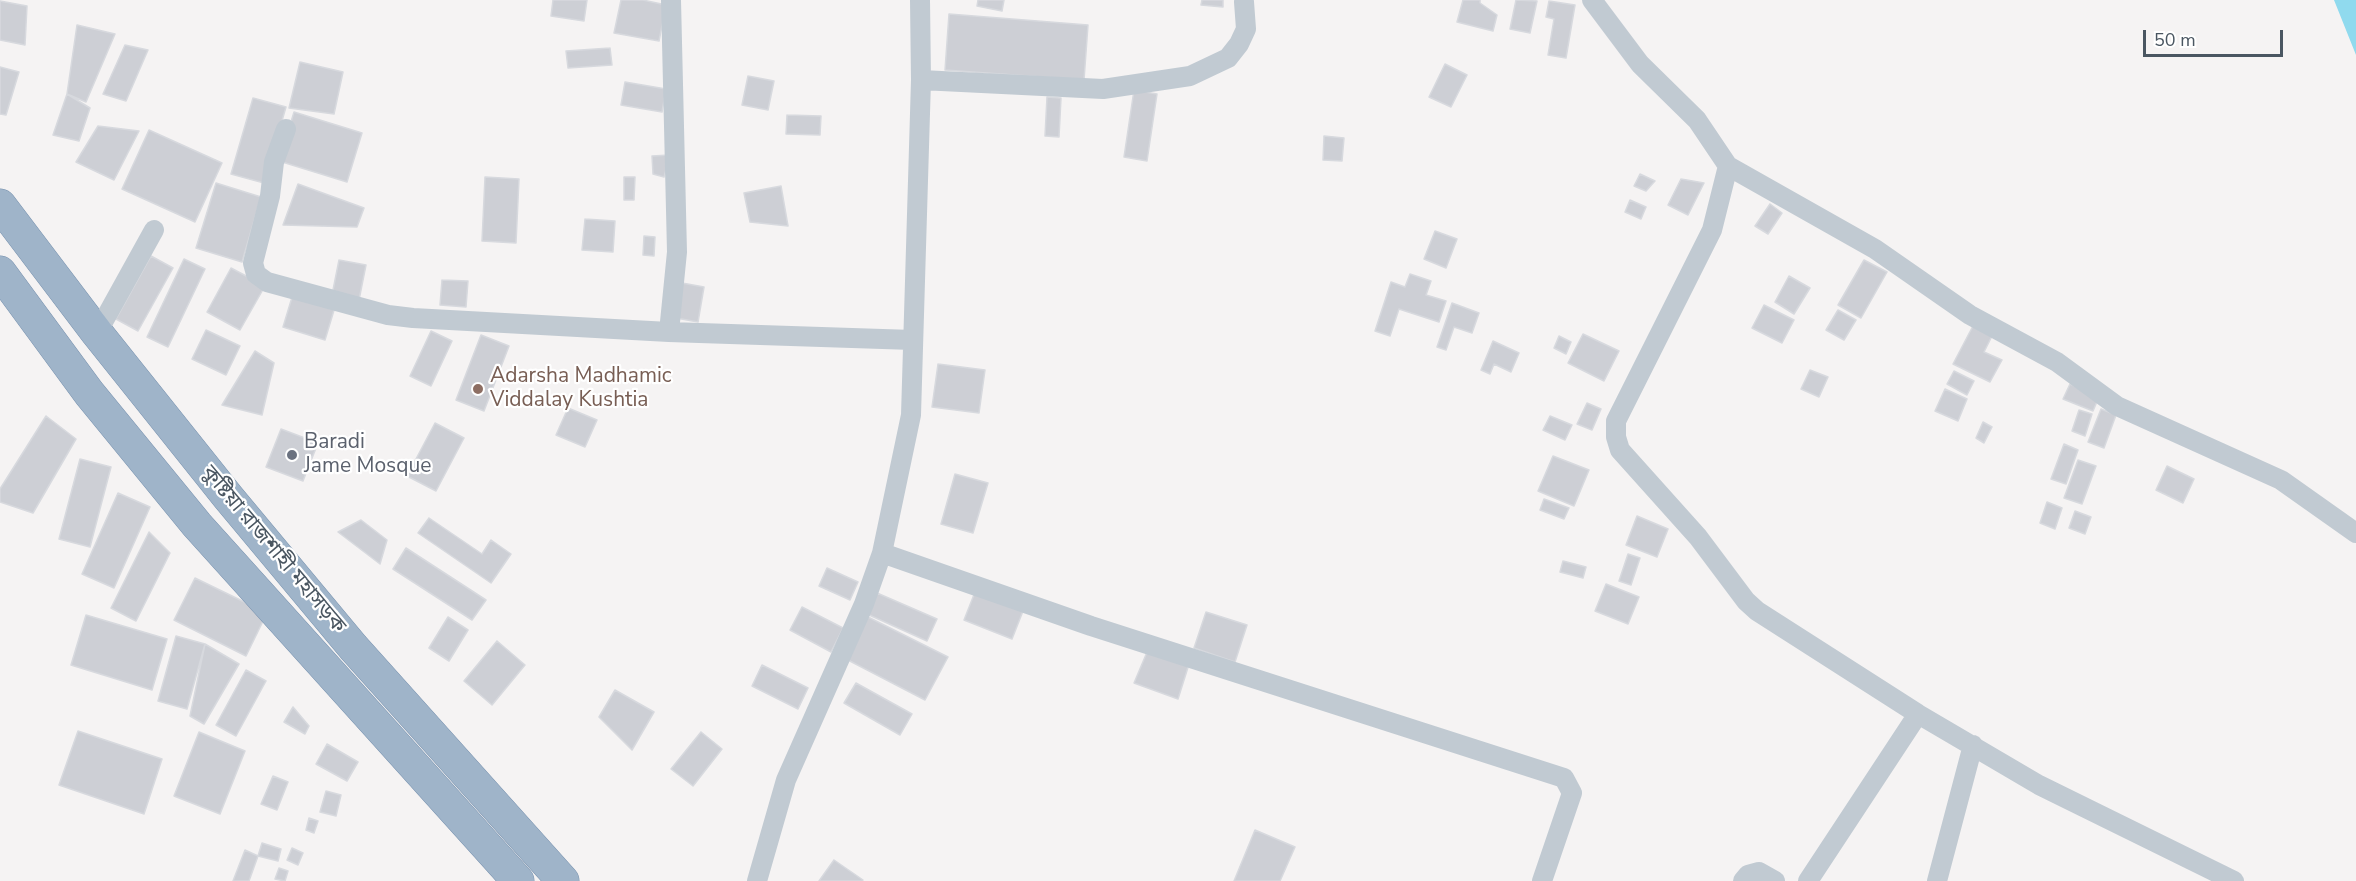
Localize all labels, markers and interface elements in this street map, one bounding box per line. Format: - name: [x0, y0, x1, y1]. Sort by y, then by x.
- scale bar: [2146, 18, 2286, 56]
- text: 50 m: [2154, 28, 2196, 52]
- place label: Adarsha Madhamic Viddalay Kushtia: [490, 364, 672, 414]
- marker: Adarsha Madhamic Viddalay Kushtia: [471, 382, 485, 396]
- place label: Baradi Jame Mosque: [304, 430, 431, 480]
- marker: Baradi Jame Mosque: [285, 448, 299, 462]
- street label: কুষ্টিয়া রাজশাহী মহাসড়ক: [196, 461, 350, 639]

